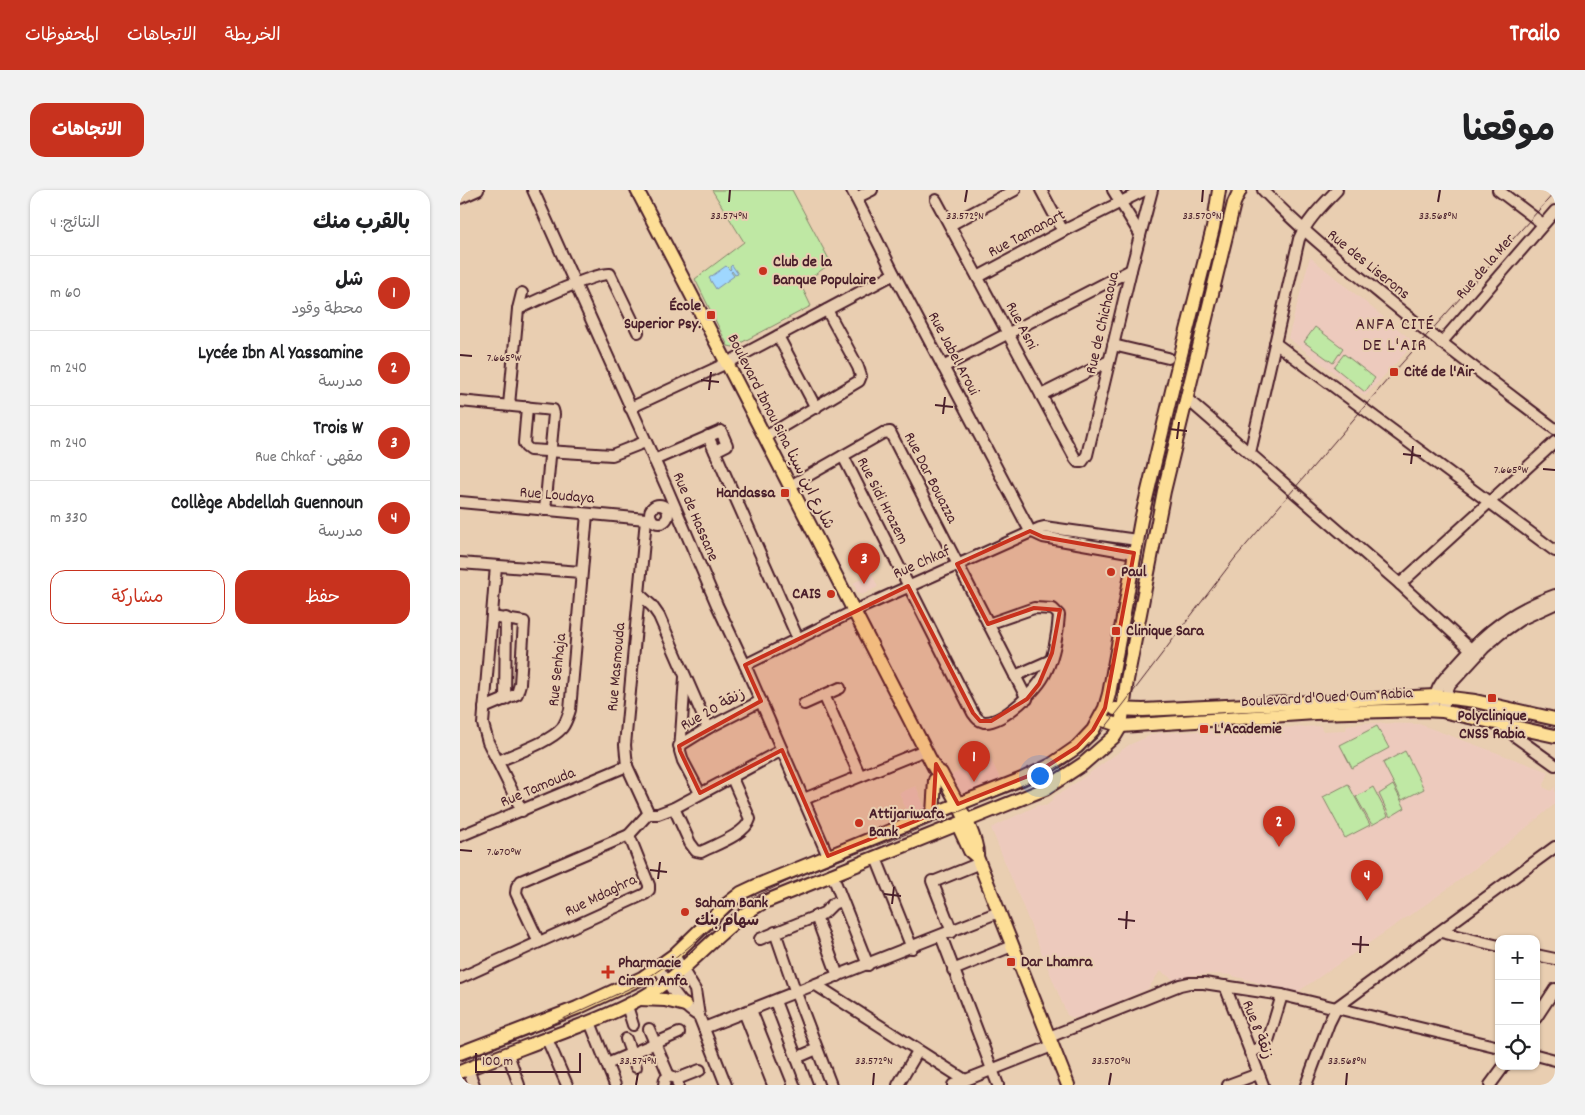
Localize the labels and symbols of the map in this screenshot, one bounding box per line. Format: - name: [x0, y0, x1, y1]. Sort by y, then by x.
- street label: Rue Tamanart: [984, 204, 1070, 264]
- text: 33.574°N: [710, 208, 748, 225]
- text: 33.572°N: [946, 208, 984, 225]
- text: 33.570°N: [1182, 208, 1222, 225]
- text: 33.568°N: [1419, 208, 1457, 225]
- street label: Rue des Liserons: [1322, 224, 1415, 306]
- street label: Rue de la Mer: [1451, 229, 1521, 305]
- place label: Club de la Banque Populaire: [773, 251, 876, 292]
- marker: Club de la Banque Populaire: [757, 265, 769, 277]
- street label: Rue de Chichaoua: [1080, 269, 1126, 377]
- place label: École Superior Psy.: [624, 295, 701, 336]
- street label: Rue Asni: [999, 298, 1043, 354]
- street label: Rue Jabel Aroui: [921, 308, 985, 400]
- marker: École Superior Psy.: [705, 309, 717, 321]
- district label: ANFA CITÉ DE L'AIR: [1355, 313, 1435, 359]
- street label: Boulevard Ibnou Sina شارع ابن سينا: [721, 330, 839, 534]
- text: 7.665°W: [487, 350, 521, 367]
- place label: Cité de l'Air: [1404, 361, 1475, 384]
- marker: Cité de l'Air: [1388, 366, 1400, 378]
- street label: Rue Dar Bouazza: [897, 428, 963, 528]
- street label: Rue Sidi Hrazem: [850, 453, 914, 549]
- text: 7.665°W: [1494, 462, 1528, 479]
- street label: Rue de Hassane: [666, 469, 724, 565]
- street label: Rue Loudaya: [519, 481, 596, 511]
- place label: Handassa: [716, 482, 776, 505]
- marker: Handassa: [779, 487, 791, 499]
- street label: Rue Chkaf: [890, 540, 955, 586]
- pin: 3: [848, 543, 880, 584]
- place label: Paul: [1121, 561, 1147, 584]
- marker: Paul: [1105, 566, 1117, 578]
- place label: CAIS: [792, 583, 821, 606]
- marker: CAIS: [825, 588, 837, 600]
- place label: Clinique Sara: [1126, 620, 1205, 643]
- street label: Rue Masmouda: [602, 621, 632, 712]
- marker: Clinique Sara: [1110, 625, 1122, 637]
- street label: Rue Senhaja: [543, 632, 573, 708]
- street label: Boulevard d'Oued Oum Rabia: [1240, 682, 1414, 714]
- street label: Rue 20 زنقة: [676, 683, 750, 737]
- marker: Polyclinique CNSS Rabia: [1486, 692, 1498, 704]
- place label: Polyclinique CNSS Rabia: [1457, 705, 1527, 746]
- place label: L'Academie: [1214, 718, 1282, 741]
- marker: L'Academie: [1198, 723, 1210, 735]
- pin: 1: [958, 741, 990, 782]
- street label: Rue Tamouda: [497, 762, 579, 814]
- your location: [1027, 763, 1053, 789]
- place label: Attijariwafa Bank: [869, 803, 945, 844]
- pin: 2: [1263, 806, 1295, 847]
- marker: Attijariwafa Bank: [853, 817, 865, 829]
- text: 7.670°W: [487, 844, 521, 861]
- pin: 4: [1351, 860, 1383, 901]
- street label: Rue Mdaghra: [561, 868, 641, 923]
- place label: Saham Bank سهام بنك: [695, 892, 769, 933]
- marker: Saham Bank سهام بنك: [679, 906, 691, 918]
- place label: Dar Lhamra: [1021, 951, 1094, 974]
- place label: Pharmacie Cinem Anfa: [618, 952, 689, 993]
- marker: Dar Lhamra: [1005, 956, 1017, 968]
- marker: Pharmacie Cinem Anfa: [602, 966, 614, 978]
- street label: Rue 8 زنقة: [1235, 997, 1279, 1063]
- scale bar: [475, 1050, 581, 1073]
- text: 33.574°N: [619, 1053, 657, 1070]
- text: 33.572°N: [855, 1053, 893, 1070]
- text: 33.570°N: [1091, 1053, 1131, 1070]
- text: 33.568°N: [1328, 1053, 1366, 1070]

